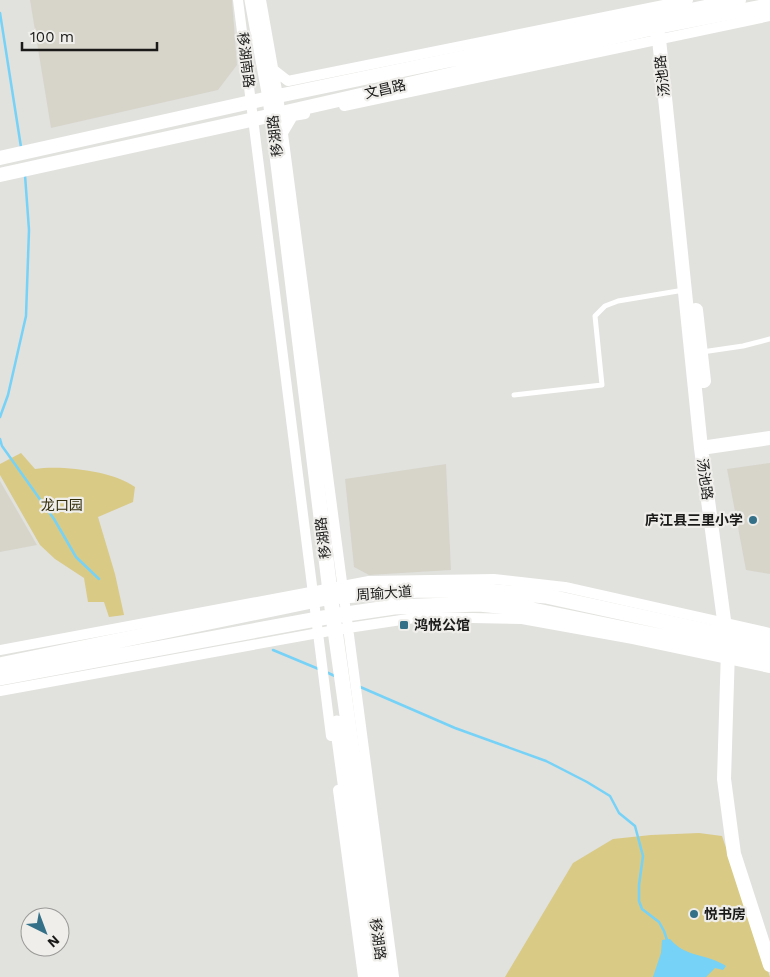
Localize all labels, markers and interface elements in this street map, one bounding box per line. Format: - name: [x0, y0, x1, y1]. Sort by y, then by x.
- scale bar: [22, 20, 158, 52]
- text: 100 m: [30, 28, 74, 46]
- street label: 移湖南路: [235, 31, 257, 89]
- street label: 汤池路: [652, 54, 672, 98]
- street label: 文昌路: [363, 76, 407, 102]
- street label: 移湖路: [265, 114, 285, 158]
- street label: 汤池路: [694, 457, 716, 501]
- park label: 龙口园: [41, 497, 83, 513]
- place label: 庐江县三里小学: [645, 512, 743, 528]
- marker: 庐江县三里小学: [747, 514, 759, 526]
- street label: 移湖路: [313, 516, 333, 560]
- street label: 周瑜大道: [356, 583, 412, 603]
- place label: 鸿悦公馆: [414, 617, 470, 633]
- marker: 鸿悦公馆: [398, 619, 410, 631]
- place label: 悦书房: [704, 906, 746, 922]
- north arrow: [20, 907, 70, 957]
- marker: 悦书房: [688, 908, 700, 920]
- street label: 移湖路: [367, 917, 389, 961]
- text: N: [44, 932, 63, 951]

